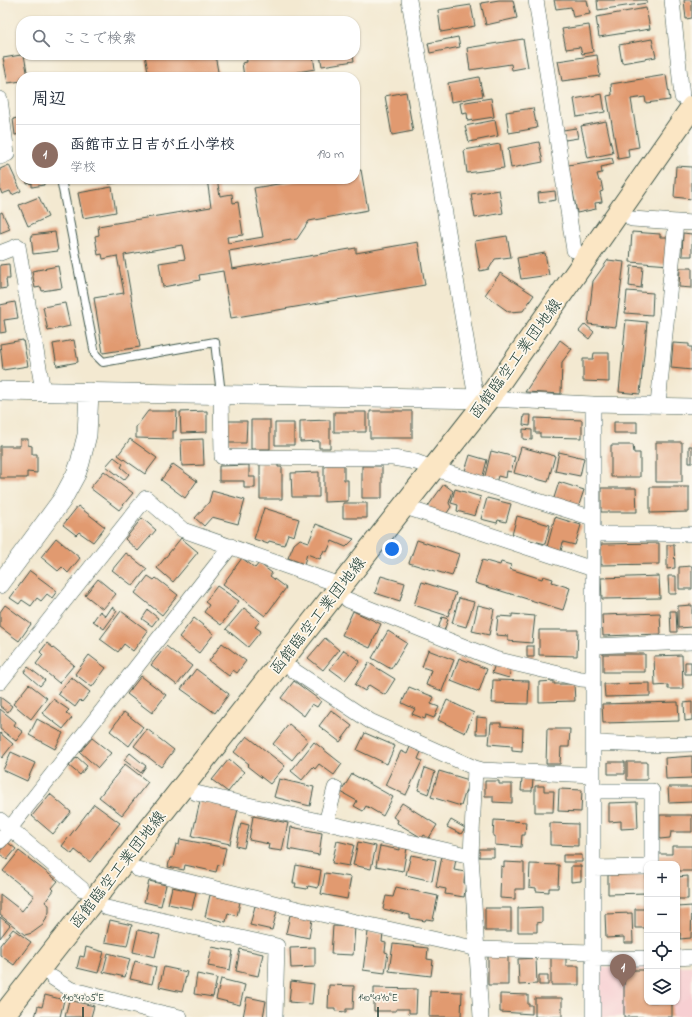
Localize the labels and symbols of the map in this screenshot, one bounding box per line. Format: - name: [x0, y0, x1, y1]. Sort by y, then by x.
- street label: 函館臨空工業団地線: [465, 294, 569, 424]
- your location: [382, 539, 402, 559]
- street label: 函館臨空工業団地線: [265, 552, 372, 680]
- street label: 函館臨空工業団地線: [65, 806, 172, 934]
- pin: 1: [610, 954, 636, 987]
- text: 140°47'05"E: [62, 991, 104, 1006]
- text: 140°47'10"E: [358, 991, 398, 1006]

